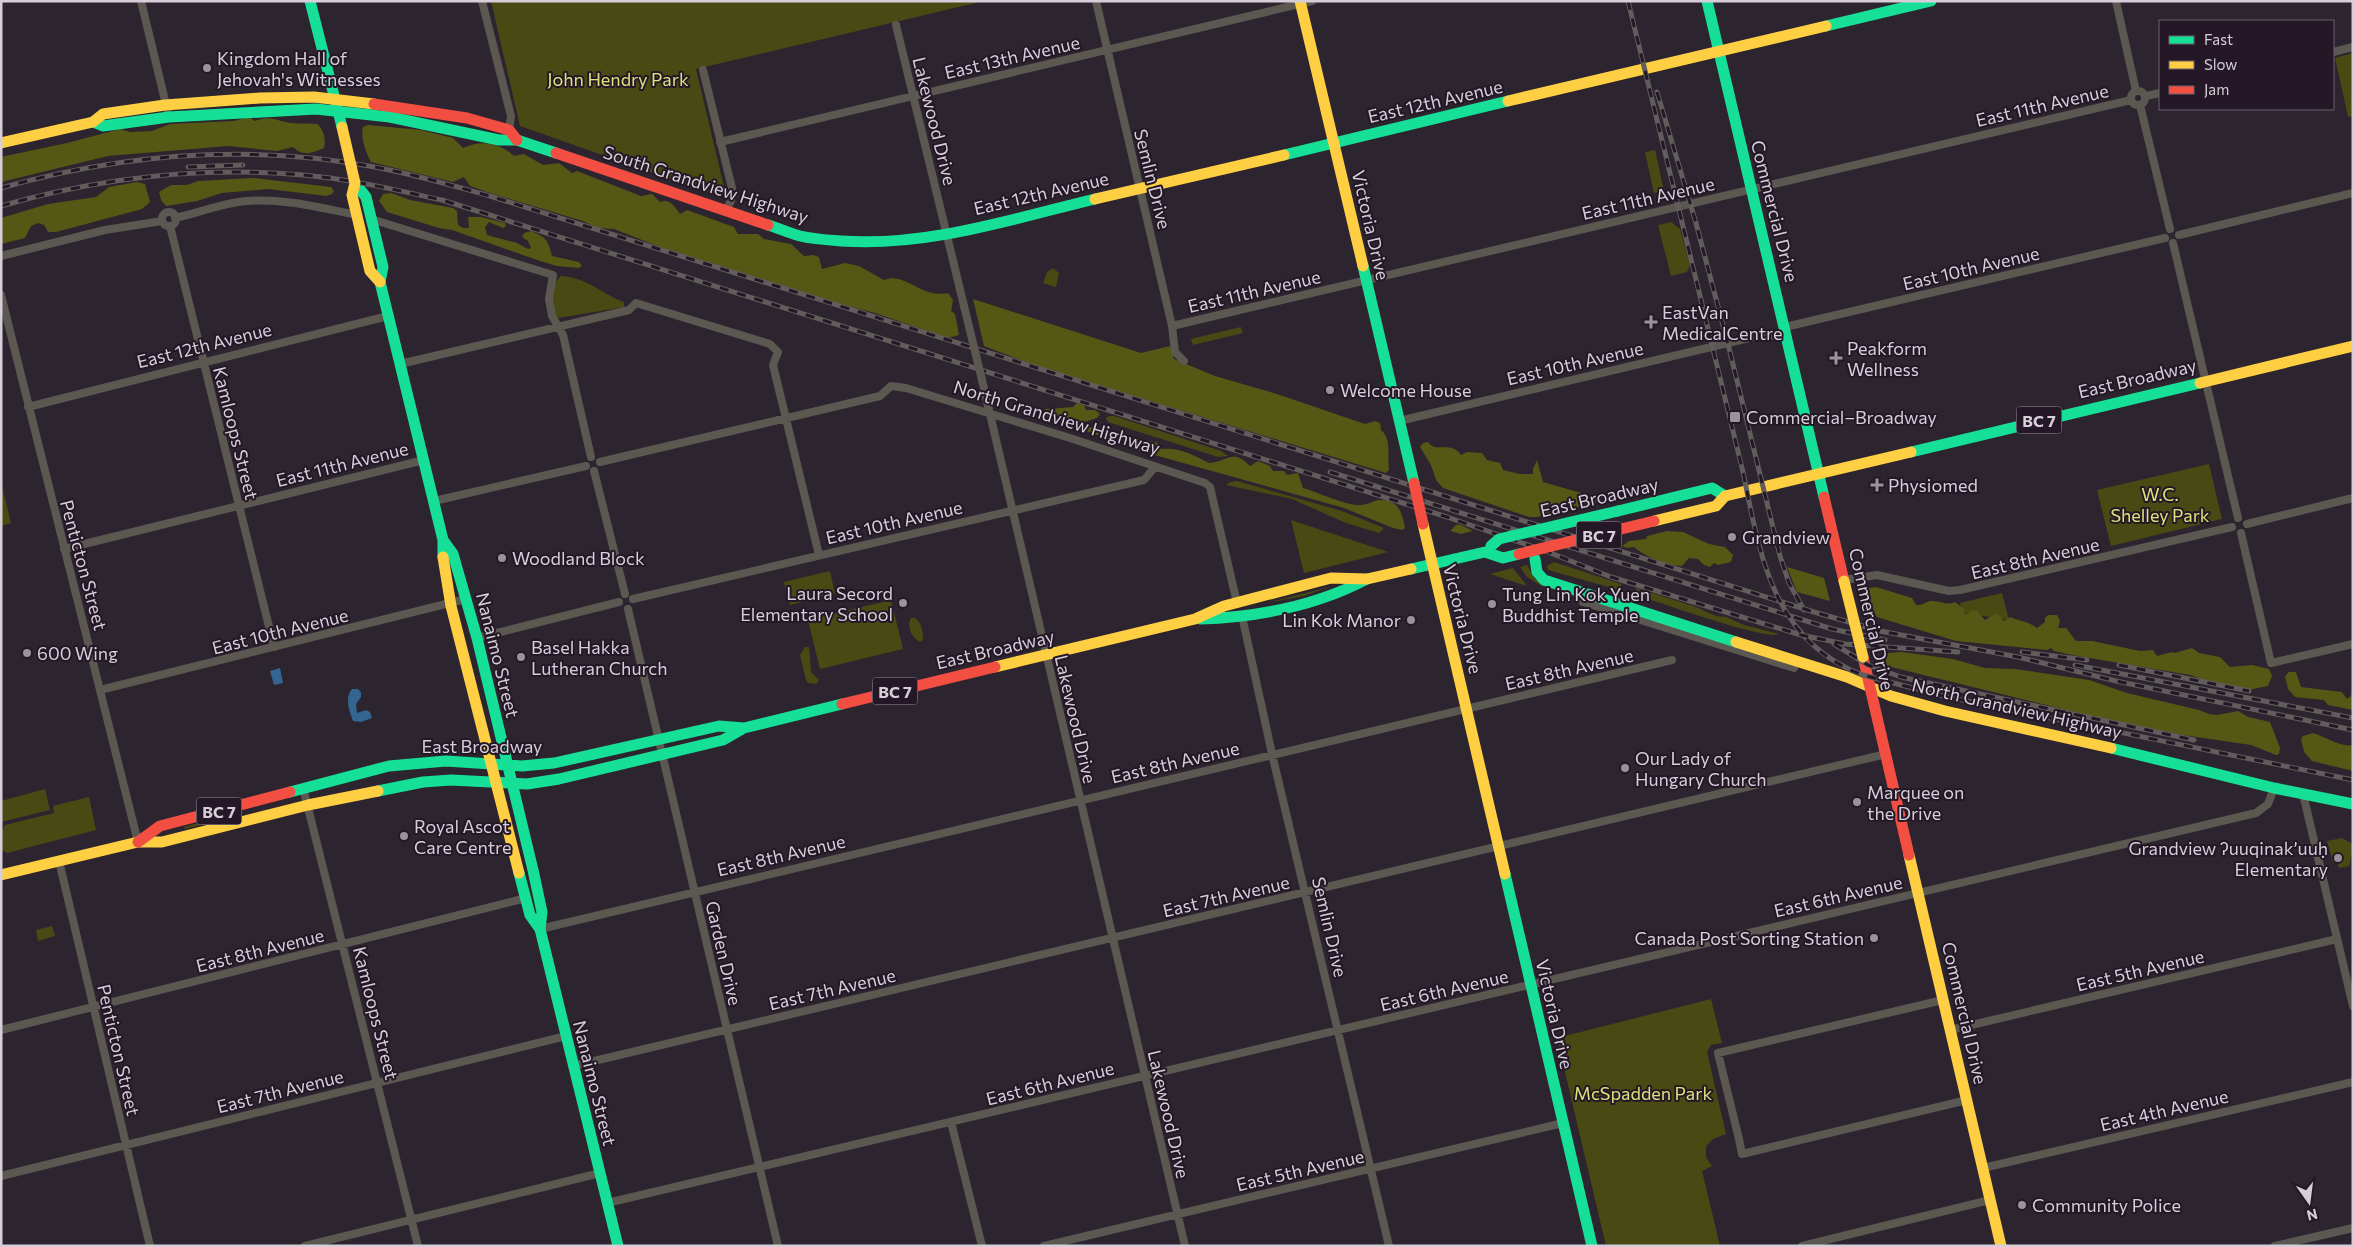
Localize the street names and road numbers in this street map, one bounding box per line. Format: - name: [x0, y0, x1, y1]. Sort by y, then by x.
- street label: East 13th Avenue: [942, 31, 1082, 83]
- street label: Lakewood Drive: [908, 55, 962, 187]
- street label: East 12th Avenue: [1365, 75, 1505, 127]
- street label: East 11th Avenue: [1973, 79, 2111, 131]
- street label: Semlin Drive: [1130, 127, 1176, 231]
- street label: Commercial Drive: [1747, 138, 1803, 284]
- street label: South Grandview Highway: [601, 140, 811, 228]
- street label: East 12th Avenue: [971, 167, 1111, 219]
- street label: Victoria Drive: [1348, 168, 1394, 282]
- street label: East 11th Avenue: [1579, 172, 1717, 224]
- street label: East 10th Avenue: [1900, 242, 2042, 294]
- street label: East 11th Avenue: [1185, 265, 1323, 317]
- street label: East 12th Avenue: [134, 318, 274, 372]
- street label: East 10th Avenue: [1504, 337, 1646, 389]
- street label: East Broadway: [2076, 354, 2198, 402]
- street label: Kamloops Street: [209, 364, 263, 502]
- street label: North Grandview Highway: [951, 375, 1163, 459]
- road number: BC 7: [2016, 406, 2062, 434]
- street label: East 11th Avenue: [274, 437, 410, 491]
- street label: East Broadway: [1538, 473, 1660, 521]
- street label: East 10th Avenue: [823, 496, 965, 548]
- street label: Penticton Street: [56, 497, 112, 633]
- road number: BC 7: [1576, 522, 1622, 548]
- street label: East 8th Avenue: [1969, 533, 2101, 583]
- street label: Commercial Drive: [1845, 546, 1899, 692]
- street label: Victoria Drive: [1439, 562, 1487, 676]
- street label: Nanaimo Street: [472, 590, 524, 720]
- street label: East 10th Avenue: [210, 603, 350, 659]
- street label: East Broadway: [934, 625, 1056, 673]
- street label: East 8th Avenue: [1503, 644, 1635, 694]
- street label: Lakewood Drive: [1051, 653, 1101, 785]
- street label: North Grandview Highway: [1910, 673, 2124, 743]
- road number: BC 7: [872, 678, 918, 704]
- street label: East Broadway: [422, 735, 542, 757]
- street label: East 8th Avenue: [1109, 737, 1241, 787]
- road number: BC 7: [196, 798, 242, 824]
- street label: East 8th Avenue: [715, 830, 847, 880]
- street label: East 7th Avenue: [1160, 871, 1292, 921]
- street label: East 6th Avenue: [1772, 871, 1904, 921]
- street label: Semlin Drive: [1308, 875, 1352, 979]
- street label: Garden Drive: [701, 899, 747, 1007]
- street label: East 8th Avenue: [194, 923, 326, 977]
- street label: Commercial Drive: [1938, 940, 1992, 1086]
- street label: Kamloops Street: [349, 944, 403, 1082]
- street label: East 5th Avenue: [2074, 945, 2206, 995]
- street label: Victoria Drive: [1532, 957, 1578, 1071]
- street label: East 7th Avenue: [766, 964, 898, 1014]
- street label: East 6th Avenue: [1378, 965, 1510, 1015]
- street label: Penticton Street: [93, 982, 145, 1118]
- street label: Nanaimo Street: [569, 1018, 621, 1148]
- street label: Lakewood Drive: [1144, 1048, 1194, 1180]
- street label: East 6th Avenue: [984, 1056, 1116, 1110]
- street label: East 7th Avenue: [214, 1065, 346, 1117]
- street label: East 4th Avenue: [2098, 1085, 2230, 1135]
- street label: East 5th Avenue: [1234, 1145, 1366, 1195]

